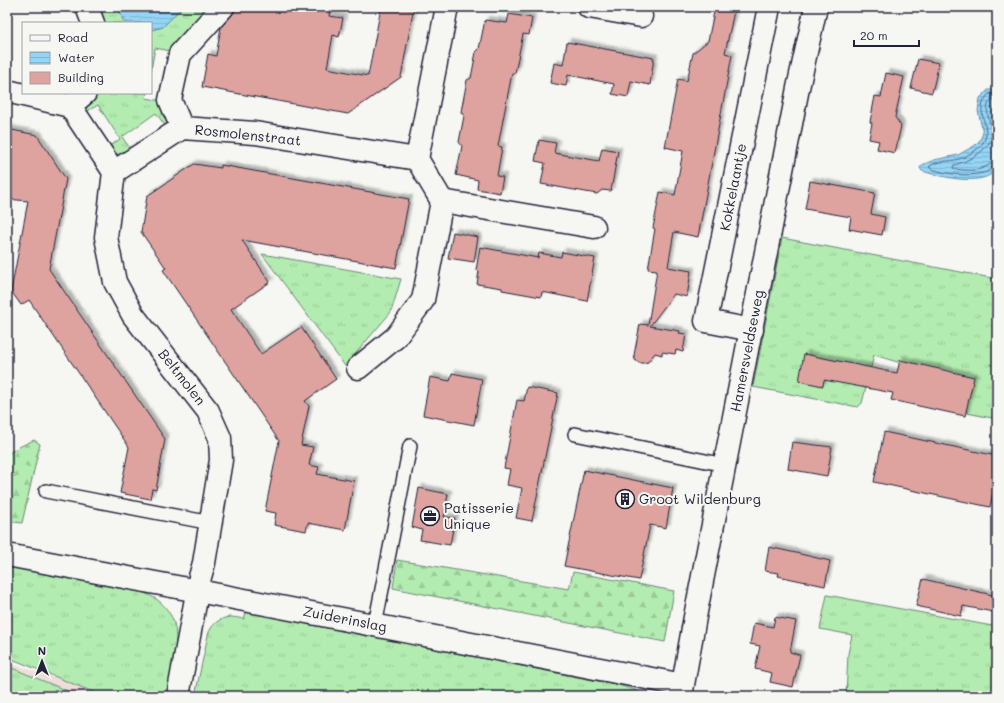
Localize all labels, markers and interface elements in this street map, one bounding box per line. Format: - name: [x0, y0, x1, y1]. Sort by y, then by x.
- legend: [22, 22, 152, 94]
- scale bar: [854, 22, 919, 48]
- text: 20 m: [860, 27, 888, 43]
- text: Road: [58, 29, 88, 45]
- text: Water: [58, 49, 95, 65]
- text: Building: [58, 69, 104, 85]
- street label: Rosmolenstraat: [194, 119, 302, 150]
- street label: Kokkelaantje: [715, 142, 750, 232]
- street label: Hamersveldseweg: [725, 288, 768, 414]
- street label: Beltmolen: [154, 345, 210, 409]
- building icon: Groot Wildenburg: [614, 488, 636, 510]
- place label: Groot Wildenburg: [639, 489, 761, 508]
- place label: Patisserie Unique: [444, 498, 514, 533]
- office icon: Patisserie Unique: [419, 505, 441, 527]
- street label: Zuiderinslag: [301, 601, 389, 636]
- north arrow: [22, 641, 62, 681]
- text: N: [38, 643, 46, 658]

